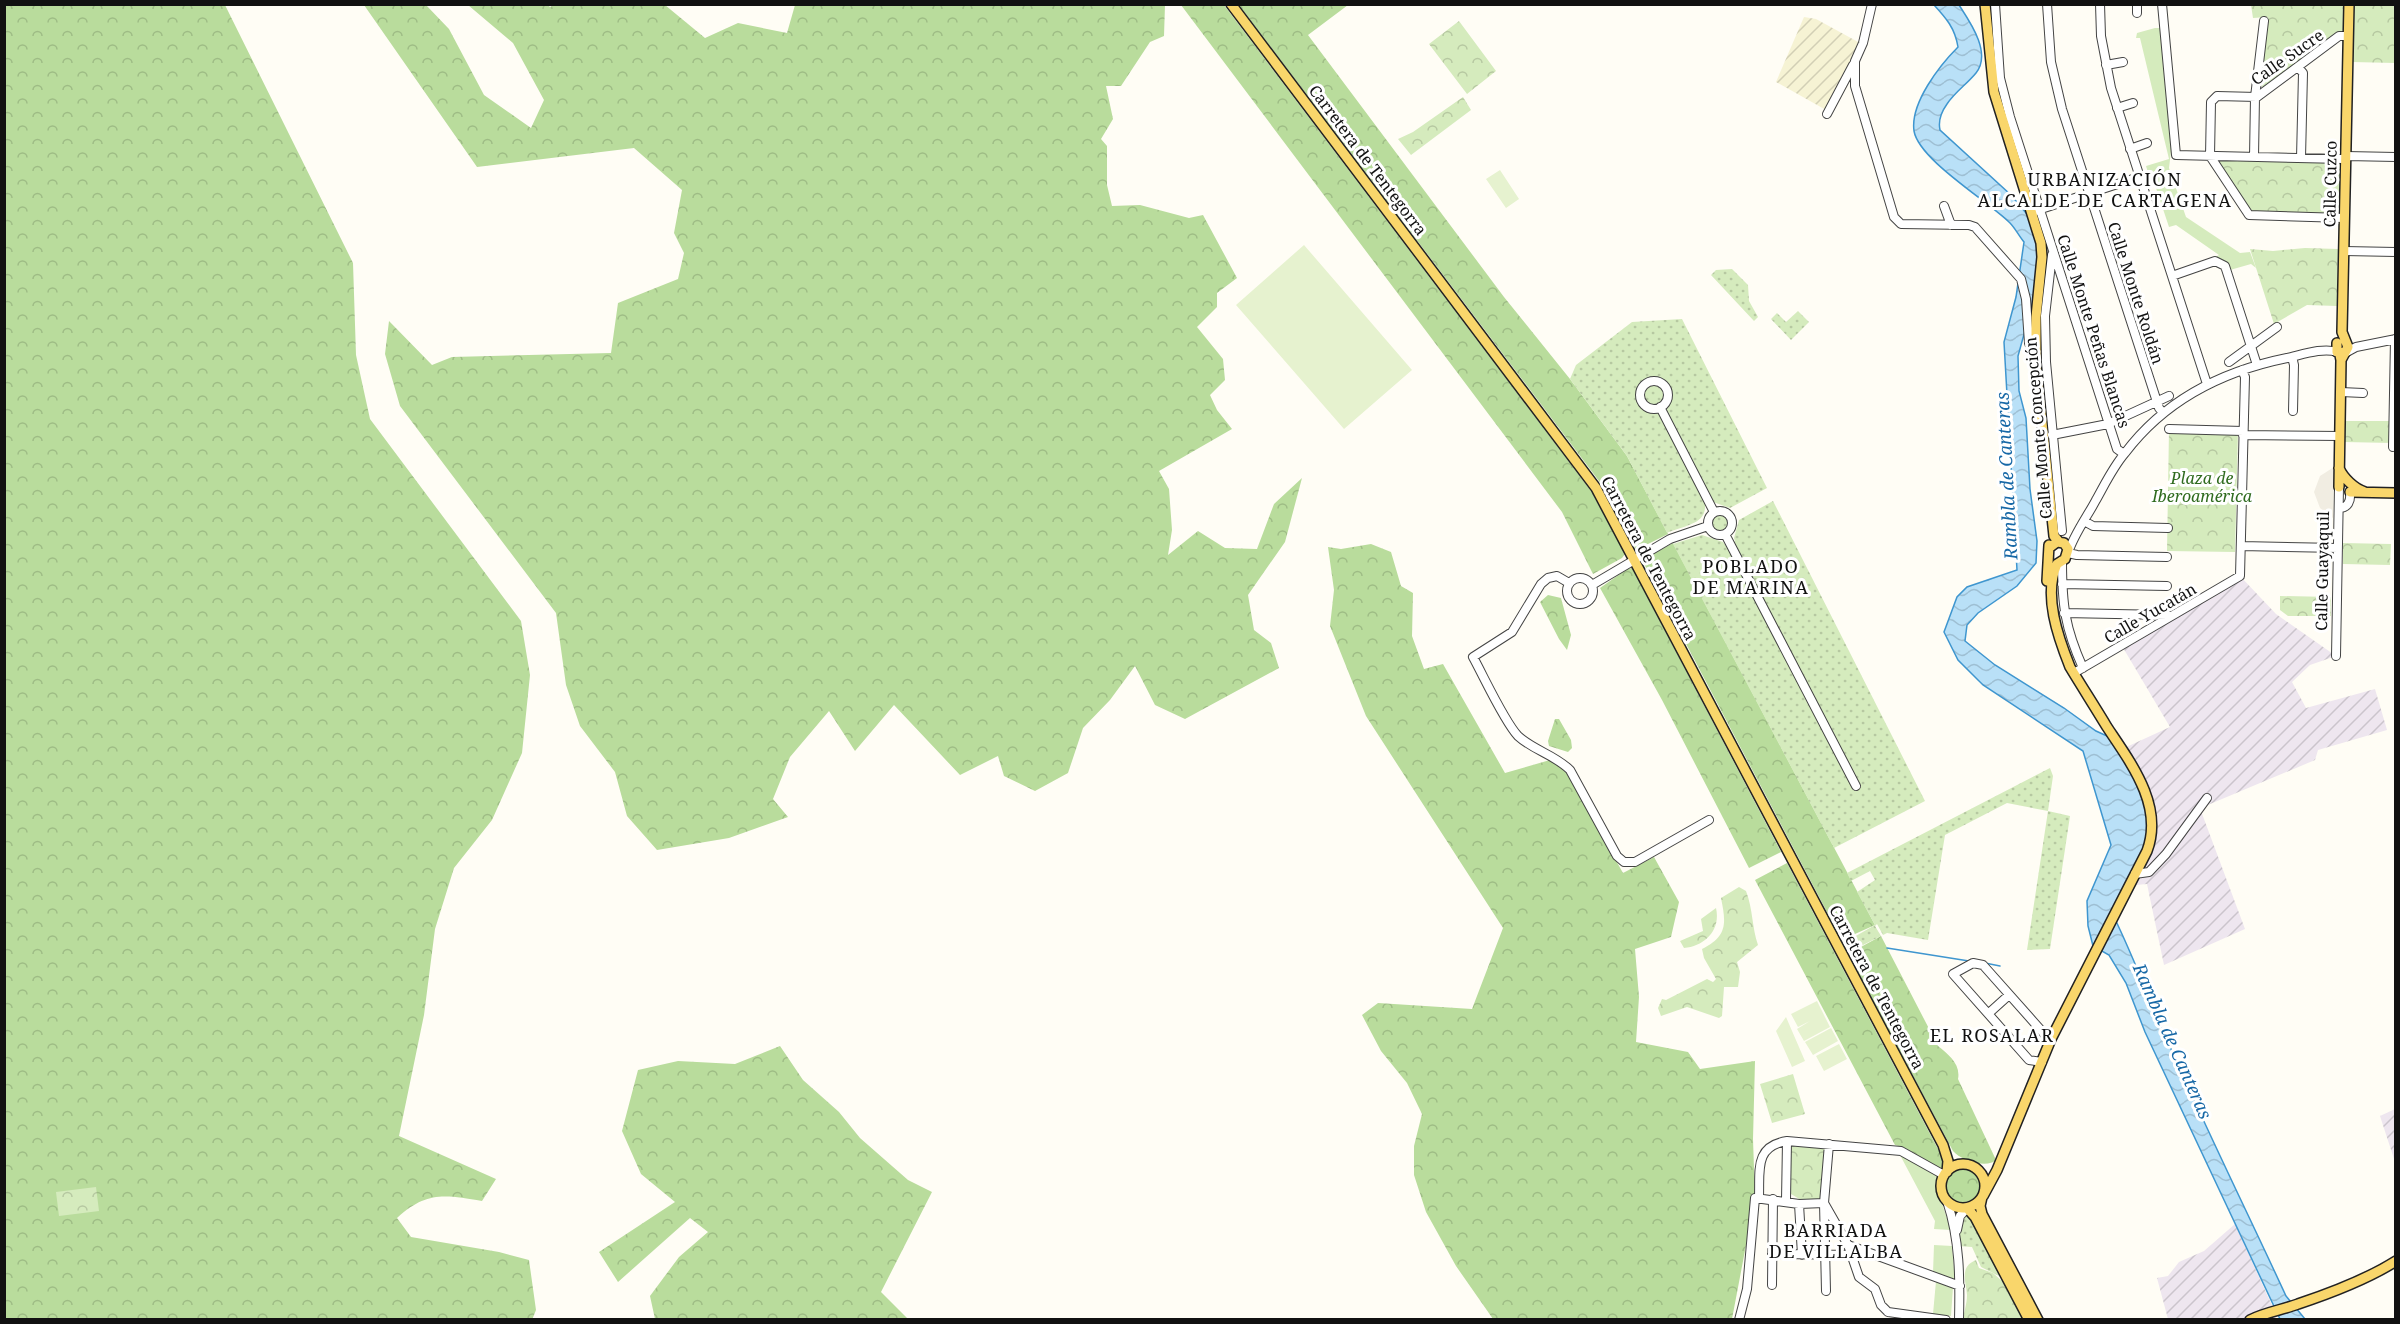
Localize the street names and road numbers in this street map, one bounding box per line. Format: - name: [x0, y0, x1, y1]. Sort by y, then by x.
- street label: Calle Sucre: [2246, 24, 2328, 90]
- street label: Carretera de Tentegorra: [1304, 80, 1432, 240]
- street label: Calle Cuzco: [2318, 140, 2342, 228]
- street label: Calle Monte Roldán: [2103, 219, 2169, 367]
- street label: Calle Monte Peñas Blancas: [2052, 231, 2136, 431]
- street label: Calle Monte Concepción: [2019, 336, 2057, 520]
- street label: Carretera de Tentegorra: [1596, 472, 1702, 644]
- street label: Calle Guayaquil: [2310, 511, 2334, 631]
- street label: Calle Yucatán: [2100, 578, 2200, 648]
- street label: Carretera de Tentegorra: [1824, 901, 1930, 1073]

